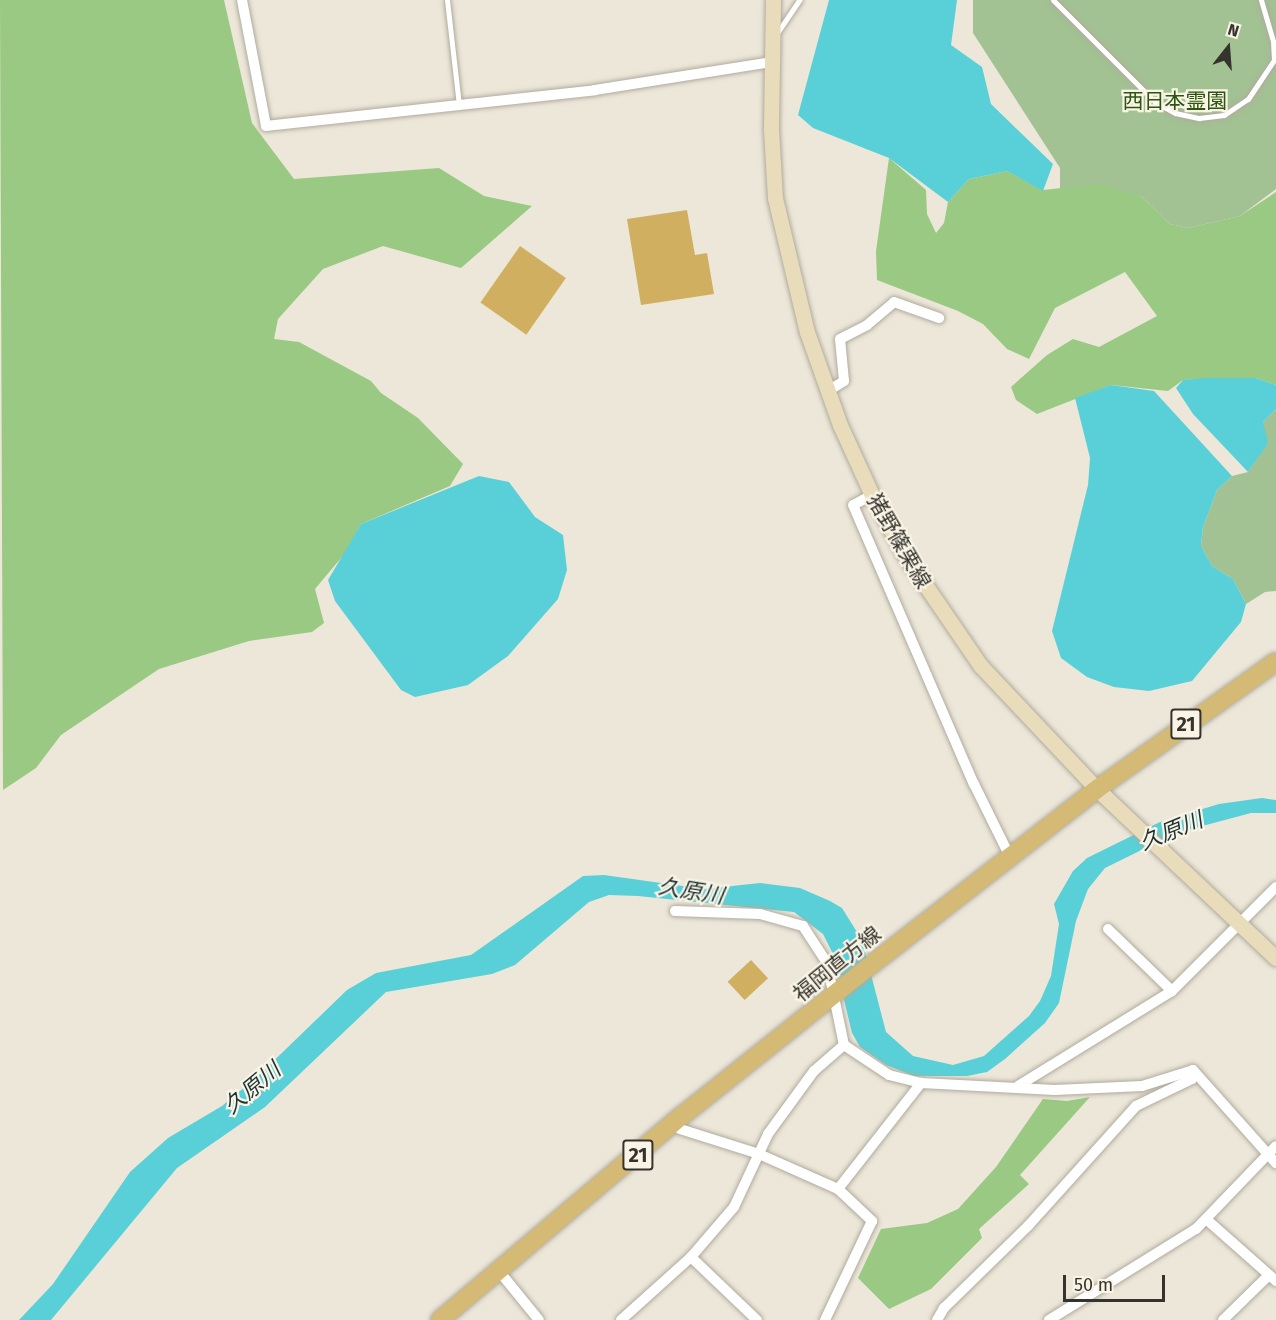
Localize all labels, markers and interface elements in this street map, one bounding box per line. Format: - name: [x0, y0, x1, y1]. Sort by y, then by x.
- north arrow: [1198, 18, 1258, 78]
- text: N: [1226, 20, 1241, 41]
- park label: 西日本霊園: [1123, 88, 1227, 114]
- street label: 猪野篠栗線: [862, 489, 936, 593]
- road number: 21: [1170, 707, 1202, 741]
- water label: 久原川: [1135, 806, 1207, 856]
- water label: 久原川: [656, 873, 726, 909]
- street label: 福岡直方線: [788, 921, 886, 1007]
- water label: 久原川: [218, 1057, 286, 1119]
- road number: 21: [622, 1138, 654, 1172]
- scale bar: [1066, 1263, 1168, 1301]
- text: 50 m: [1074, 1274, 1113, 1296]

